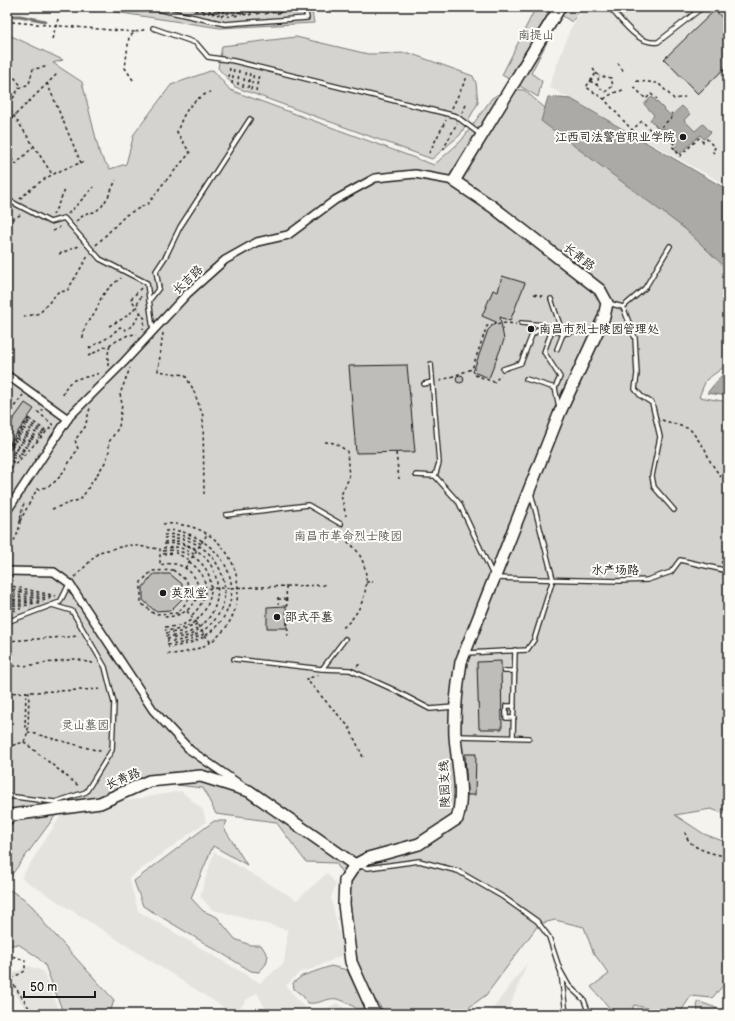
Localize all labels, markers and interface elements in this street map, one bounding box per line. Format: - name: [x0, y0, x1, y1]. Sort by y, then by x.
- park label: 南提山: [518, 28, 554, 43]
- place label: 江西司法警官职业学院: [555, 130, 675, 145]
- marker: 江西司法警官职业学院: [678, 132, 688, 142]
- street label: 长青路: [560, 240, 598, 274]
- street label: 长吉路: [170, 262, 206, 298]
- place label: 南昌市烈士陵园管理处: [539, 322, 659, 337]
- marker: 南昌市烈士陵园管理处: [526, 324, 536, 334]
- park label: 南昌市革命烈士陵园: [294, 529, 402, 544]
- street label: 水产场路: [591, 563, 639, 578]
- place label: 英烈堂: [171, 586, 207, 601]
- marker: 英烈堂: [158, 588, 168, 598]
- place label: 邵式平墓: [285, 610, 333, 625]
- marker: 邵式平墓: [272, 612, 282, 622]
- park label: 灵山墓园: [61, 718, 109, 733]
- street label: 陵园支线: [437, 760, 453, 808]
- street label: 长青路: [103, 765, 143, 793]
- scale bar: [24, 973, 95, 999]
- text: 50 m: [30, 980, 57, 995]

